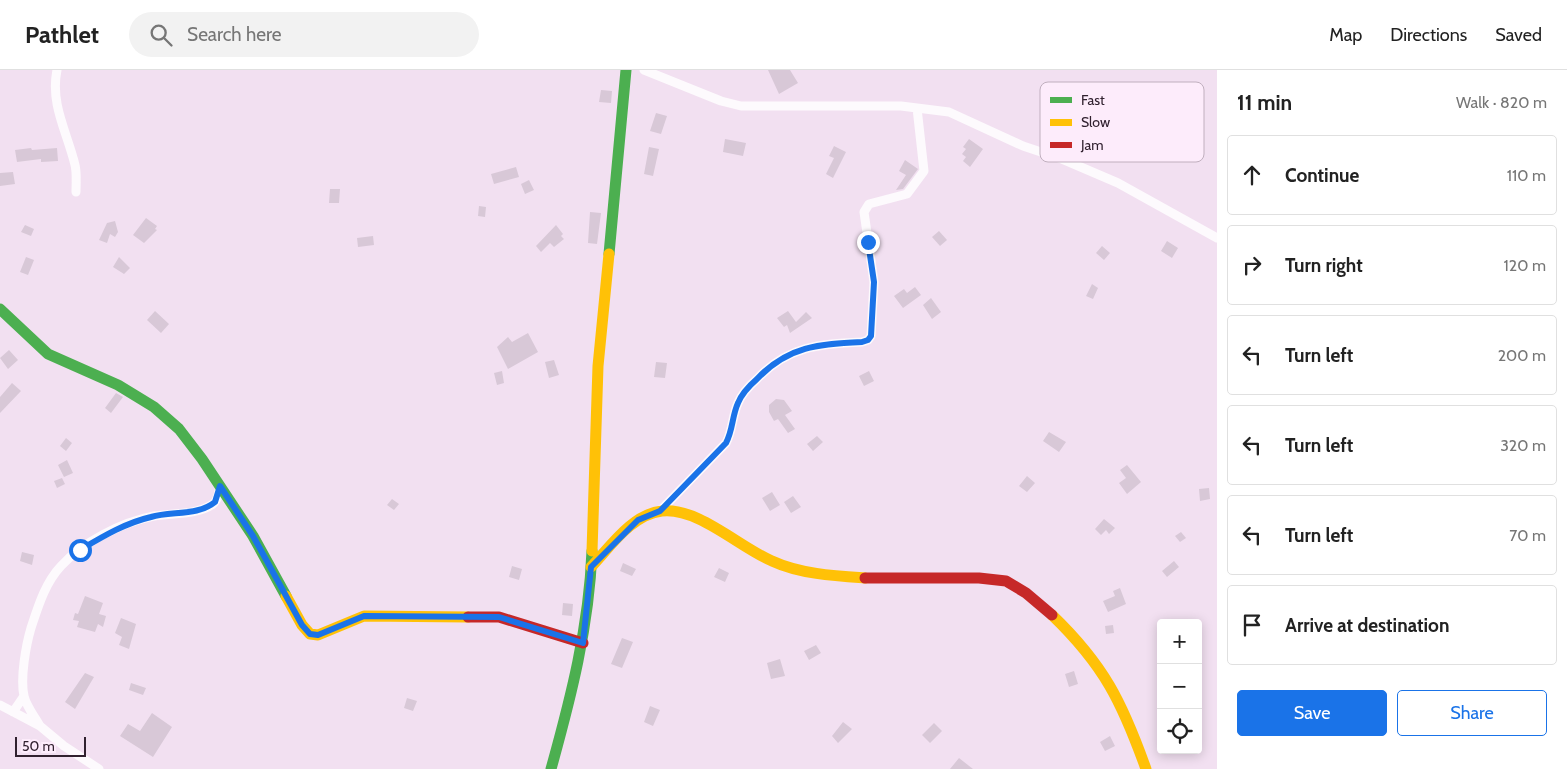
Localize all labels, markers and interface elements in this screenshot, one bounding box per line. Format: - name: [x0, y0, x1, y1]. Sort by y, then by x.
- search box: [129, 12, 479, 57]
- text: Pathlet: [25, 20, 99, 49]
- icon: search: [147, 21, 175, 49]
- text: Search here: [187, 23, 281, 46]
- text: Map: [1329, 24, 1362, 46]
- text: Directions: [1390, 24, 1467, 46]
- text: Saved: [1495, 24, 1542, 46]
- legend: [1040, 82, 1204, 162]
- text: 11 min: [1237, 90, 1292, 115]
- text: Fast: [1081, 91, 1105, 109]
- text: Walk · 820 m: [1456, 93, 1547, 112]
- text: Slow: [1081, 113, 1110, 131]
- text: Jam: [1080, 136, 1103, 154]
- icon: ahead: [1238, 161, 1266, 189]
- text: Continue: [1285, 164, 1359, 187]
- text: 110 m: [1507, 166, 1546, 185]
- route end: [857, 231, 880, 254]
- icon: right: [1238, 251, 1266, 279]
- text: Turn right: [1285, 254, 1363, 277]
- text: 120 m: [1504, 256, 1546, 275]
- icon: left: [1238, 341, 1266, 369]
- text: Turn left: [1285, 344, 1353, 367]
- text: 200 m: [1498, 346, 1546, 365]
- icon: left: [1238, 431, 1266, 459]
- text: Turn left: [1285, 434, 1353, 457]
- text: 320 m: [1500, 436, 1546, 455]
- icon: left: [1238, 521, 1266, 549]
- text: Turn left: [1285, 524, 1353, 547]
- text: 70 m: [1509, 526, 1546, 545]
- route start: [69, 539, 92, 562]
- icon: arrive: [1238, 611, 1266, 639]
- text: Arrive at destination: [1285, 614, 1449, 637]
- map controls: [1157, 619, 1202, 754]
- button: +: [1157, 619, 1202, 664]
- button: −: [1157, 664, 1202, 709]
- button: Save: [1237, 690, 1387, 736]
- button: Share: [1397, 690, 1547, 736]
- button: locate: [1157, 709, 1202, 754]
- scale bar: [15, 734, 86, 757]
- text: 50 m: [22, 737, 55, 755]

